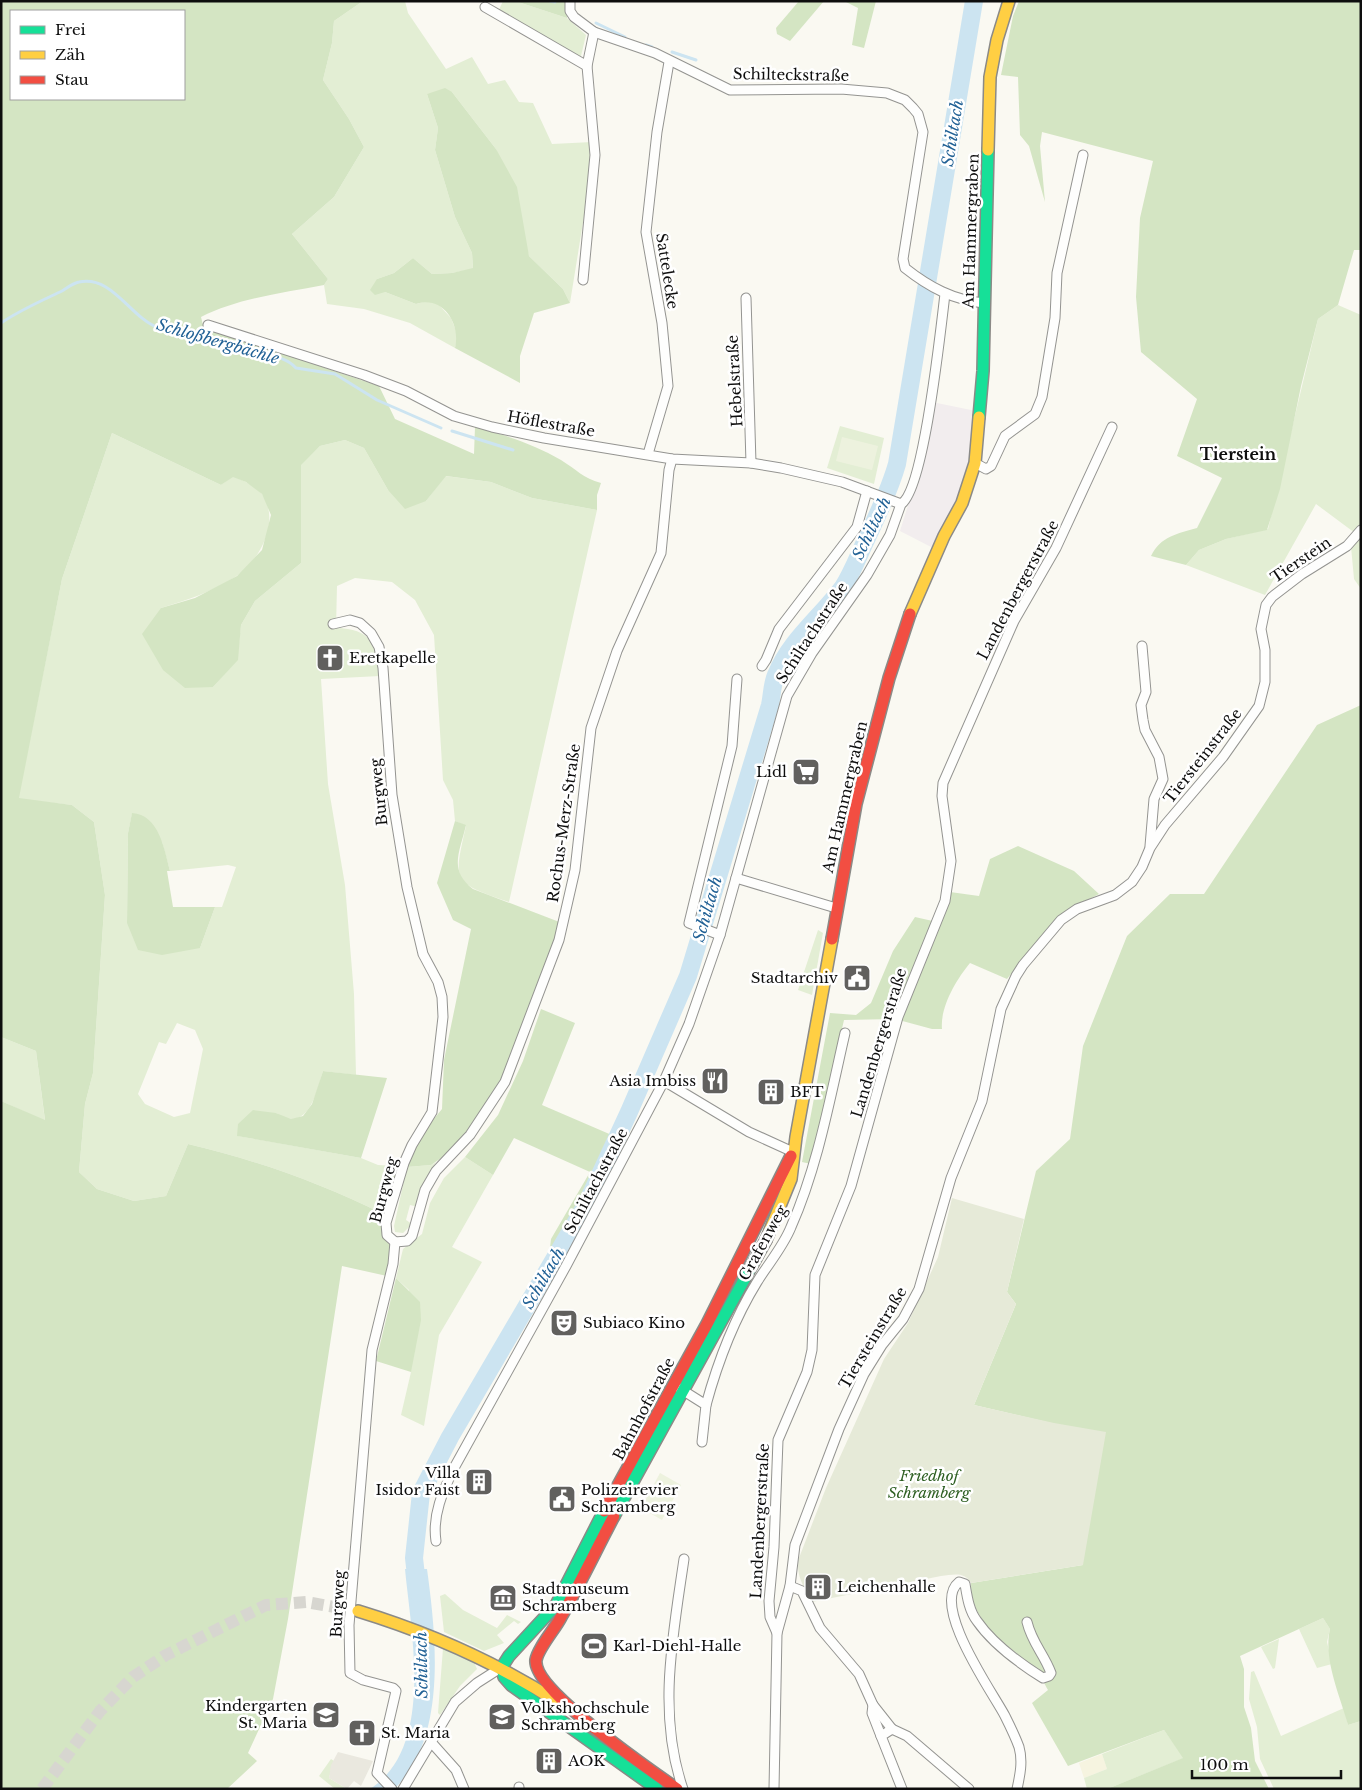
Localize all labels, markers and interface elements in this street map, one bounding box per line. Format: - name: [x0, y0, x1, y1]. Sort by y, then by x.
- legend: [10, 10, 185, 100]
- text: Frei: [55, 20, 86, 39]
- text: Zäh: [55, 45, 85, 64]
- street label: Schilteckstraße: [733, 64, 849, 85]
- text: Stau: [55, 70, 89, 89]
- water label: Schiltach: [937, 98, 967, 168]
- street label: Am Hammergraben: [958, 153, 983, 310]
- street label: Sattelecke: [652, 232, 683, 310]
- water label: Schloßbergbächle: [154, 314, 282, 368]
- street label: Hebelstraße: [723, 335, 746, 428]
- street label: Höflestraße: [506, 406, 596, 441]
- district label: Tierstein: [1200, 444, 1277, 464]
- water label: Schiltach: [847, 493, 895, 563]
- street label: Landenbergerstraße: [973, 517, 1062, 663]
- street label: Tierstein: [1267, 532, 1335, 587]
- street label: Schiltachstraße: [772, 578, 851, 687]
- church icon: Eretkapelle: [315, 643, 345, 673]
- place label: Eretkapelle: [349, 648, 436, 667]
- street label: Tiersteinstraße: [1159, 704, 1246, 807]
- street label: Am Hammergraben: [818, 719, 871, 876]
- street label: Rochus-Merz-Straße: [543, 742, 584, 904]
- street label: Burgweg: [365, 756, 391, 827]
- supermarket icon: Lidl: [791, 757, 821, 787]
- place label: Lidl: [756, 762, 787, 781]
- water label: Schiltach: [688, 874, 726, 944]
- public building icon: Stadtarchiv: [842, 963, 872, 993]
- street label: Landenbergerstraße: [847, 966, 910, 1120]
- place label: Stadtarchiv: [751, 968, 838, 987]
- restaurant icon: Asia Imbiss: [700, 1066, 730, 1096]
- place label: Asia Imbiss: [608, 1071, 696, 1090]
- building icon: BFT: [756, 1077, 786, 1107]
- place label: BFT: [790, 1082, 824, 1101]
- street label: Schiltachstraße: [560, 1125, 631, 1237]
- street label: Burgweg: [366, 1154, 402, 1225]
- street label: Grafenweg: [734, 1201, 792, 1284]
- water label: Schiltach: [518, 1244, 568, 1312]
- street label: Tiersteinstraße: [835, 1283, 911, 1392]
- theatre icon: Subiaco Kino: [549, 1308, 579, 1338]
- place label: Subiaco Kino: [583, 1313, 685, 1332]
- street label: Bahnhofstraße: [609, 1354, 679, 1463]
- street label: Landenbergerstraße: [746, 1443, 773, 1599]
- place label: Villa Isidor Faist: [376, 1463, 461, 1499]
- park label: Friedhof Schramberg: [888, 1466, 971, 1502]
- building icon: Villa Isidor Faist: [464, 1467, 494, 1497]
- place label: Polizeirevier Schramberg: [581, 1480, 679, 1516]
- public building icon: Polizeirevier Schramberg: [547, 1484, 577, 1514]
- street label: Burgweg: [326, 1569, 349, 1638]
- building icon: Leichenhalle: [803, 1572, 833, 1602]
- place label: Leichenhalle: [837, 1577, 936, 1596]
- place label: Stadtmuseum Schramberg: [522, 1579, 629, 1615]
- museum icon: Stadtmuseum Schramberg: [488, 1583, 518, 1613]
- water label: Schiltach: [410, 1631, 432, 1699]
- sports icon: Karl-Diehl-Halle: [579, 1631, 609, 1661]
- place label: Karl-Diehl-Halle: [613, 1636, 741, 1655]
- place label: Kindergarten St. Maria: [205, 1696, 308, 1732]
- place label: Volkshochschule Schramberg: [520, 1698, 649, 1734]
- school or university icon: Kindergarten St. Maria: [311, 1700, 341, 1730]
- school or university icon: Volkshochschule Schramberg: [487, 1702, 517, 1732]
- church icon: St. Maria: [347, 1718, 377, 1748]
- place label: St. Maria: [381, 1723, 450, 1742]
- building icon: AOK: [534, 1746, 564, 1776]
- scale bar: [1192, 1748, 1341, 1780]
- place label: AOK: [567, 1751, 605, 1770]
- text: 100 m: [1200, 1755, 1249, 1774]

